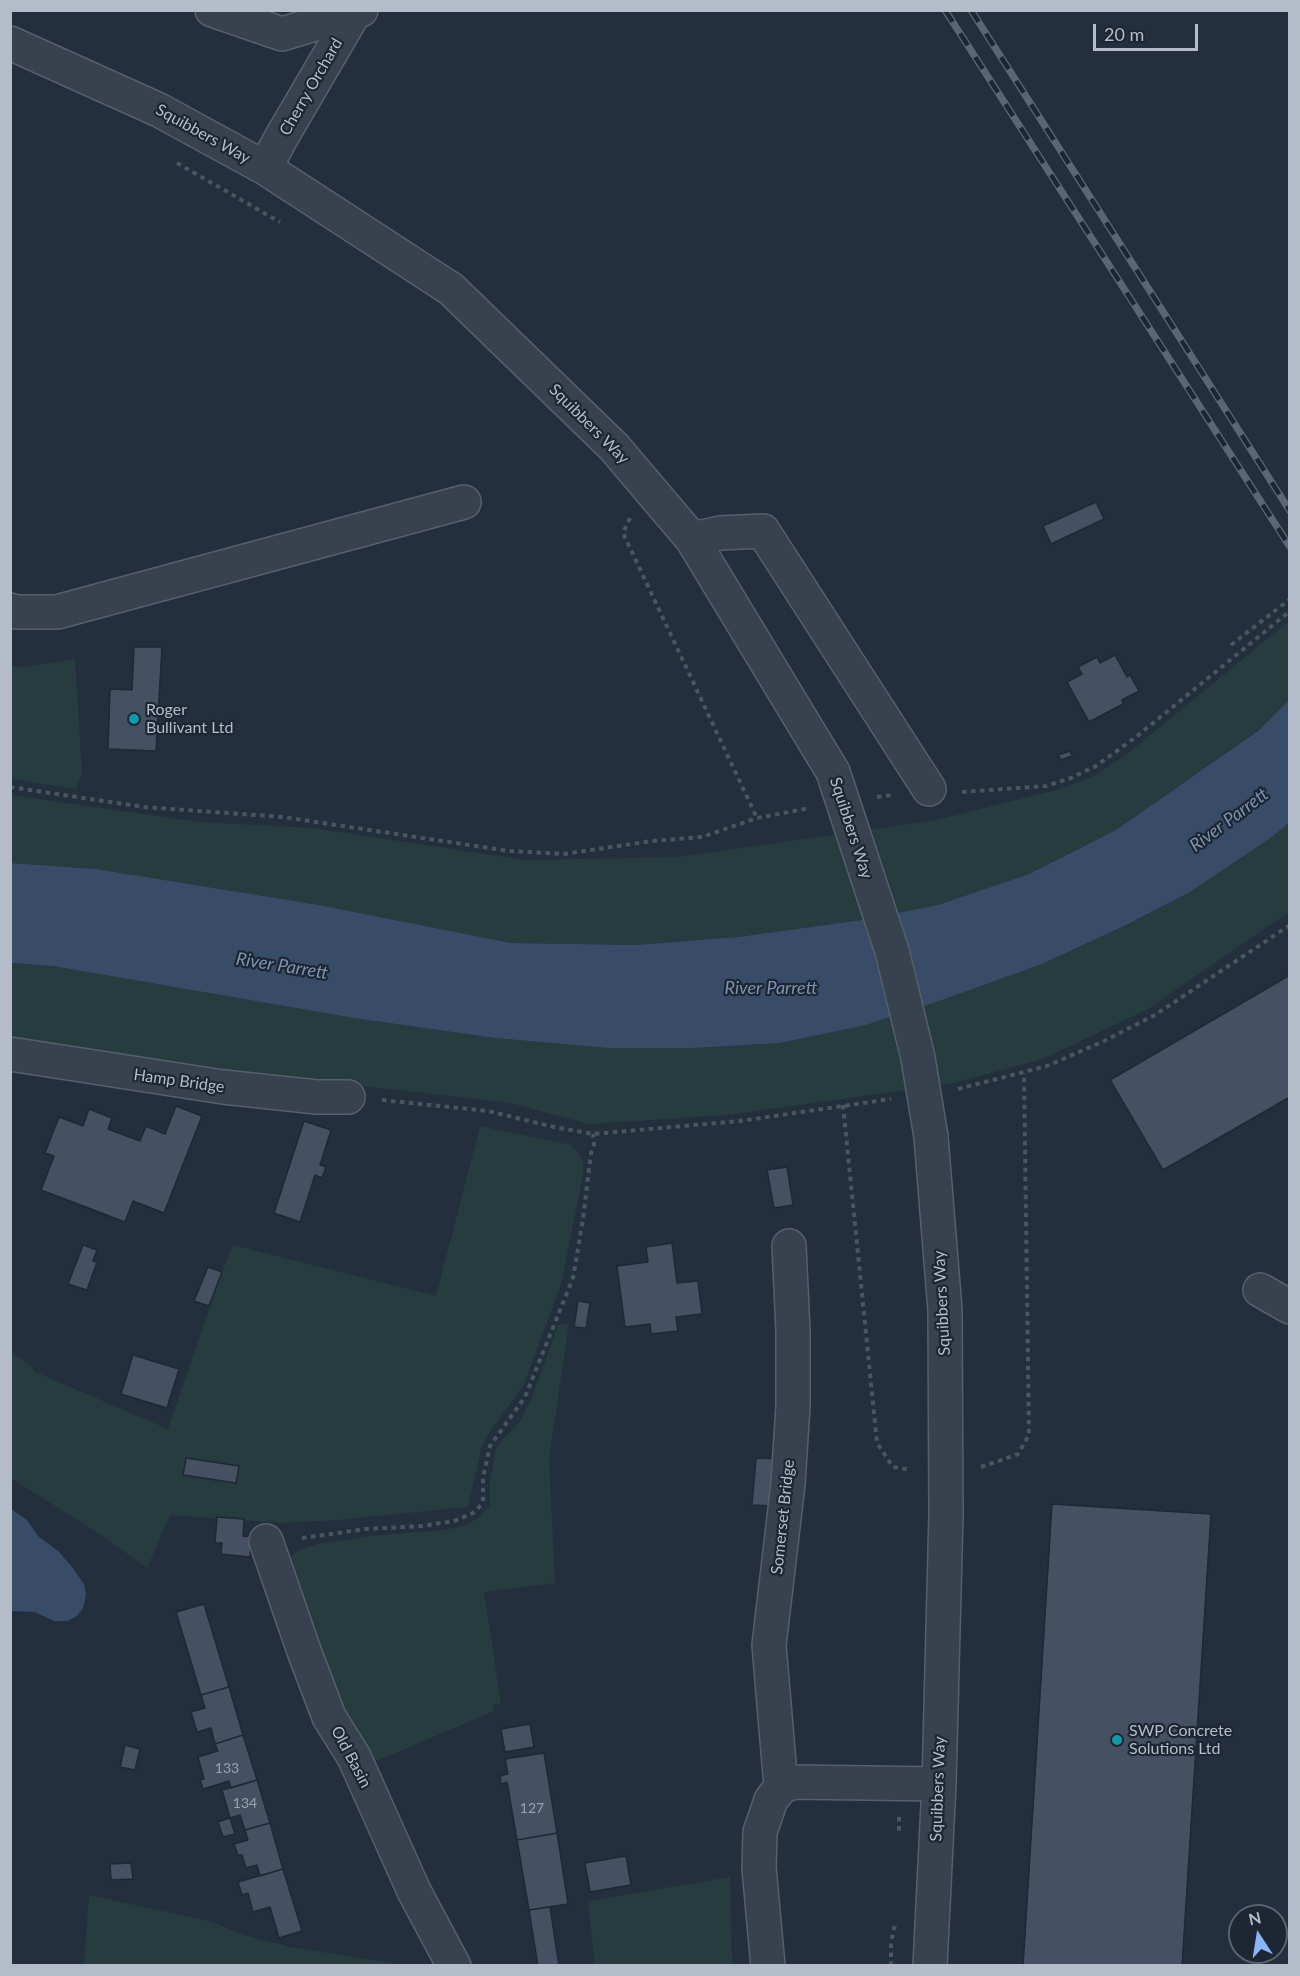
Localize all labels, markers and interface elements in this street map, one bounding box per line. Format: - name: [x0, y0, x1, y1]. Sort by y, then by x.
- scale bar: [1096, 12, 1201, 50]
- text: 20 m: [1104, 23, 1144, 45]
- street label: Cherry Orchard: [275, 35, 347, 139]
- street label: Squibbers Way: [152, 100, 254, 168]
- street label: Squibbers Way: [545, 380, 633, 468]
- place label: Roger Bullivant Ltd: [146, 700, 233, 738]
- marker: Roger Bullivant Ltd: [127, 712, 141, 726]
- street label: Squibbers Way: [826, 775, 876, 881]
- water label: River Parrett: [1185, 783, 1273, 857]
- water label: River Parrett: [234, 948, 330, 984]
- water label: River Parrett: [725, 977, 817, 999]
- street label: Hamp Bridge: [132, 1065, 226, 1097]
- street label: Squibbers Way: [930, 1250, 954, 1356]
- street label: Somerset Bridge: [767, 1458, 799, 1576]
- place label: SWP Concrete Solutions Ltd: [1129, 1721, 1232, 1759]
- street label: Old Basin: [327, 1723, 375, 1791]
- marker: SWP Concrete Solutions Ltd: [1110, 1733, 1124, 1747]
- street label: Squibbers Way: [927, 1736, 949, 1842]
- house number: 133: [215, 1760, 239, 1776]
- house number: 134: [233, 1795, 257, 1811]
- house number: 127: [520, 1800, 544, 1816]
- north arrow: [1228, 1904, 1288, 1964]
- text: N: [1247, 1907, 1263, 1928]

